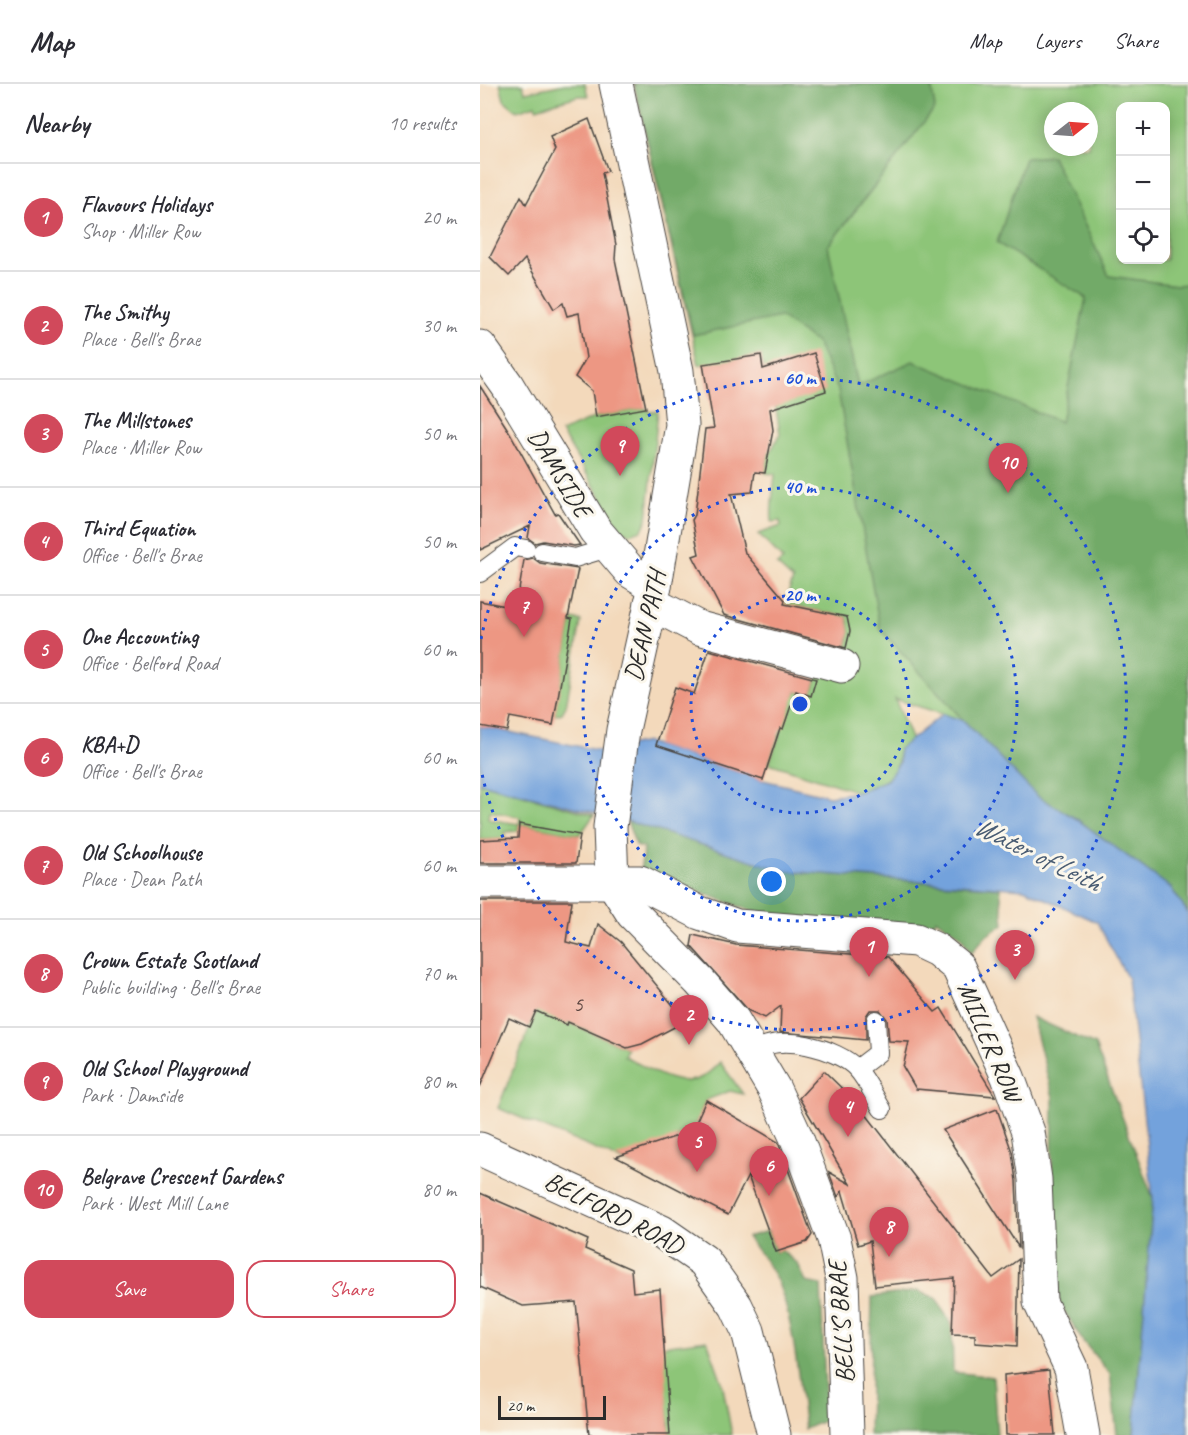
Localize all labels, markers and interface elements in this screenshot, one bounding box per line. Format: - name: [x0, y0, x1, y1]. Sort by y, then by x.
- text: Map: [30, 24, 73, 59]
- text: Map: [969, 28, 1002, 54]
- text: Layers: [1035, 28, 1081, 54]
- text: Share: [1114, 28, 1158, 54]
- north arrow: [1044, 102, 1098, 156]
- map controls: [1116, 102, 1170, 264]
- button: +: [1116, 102, 1170, 156]
- text: Nearby: [24, 107, 89, 140]
- text: 10 results: [388, 111, 456, 136]
- button: −: [1116, 156, 1170, 210]
- text: Flavours Holidays: [81, 191, 212, 219]
- text: 1: [39, 205, 48, 230]
- text: 20 m: [422, 205, 456, 230]
- button: locate: [1116, 210, 1170, 264]
- text: Shop · Miller Row: [81, 219, 200, 244]
- text: The Smithy: [81, 299, 168, 327]
- text: 2: [39, 313, 48, 338]
- text: 30 m: [422, 313, 456, 338]
- text: Place · Bell's Brae: [81, 327, 200, 352]
- text: 60 m: [784, 367, 817, 389]
- text: The Millstones: [81, 407, 191, 435]
- text: 3: [39, 421, 48, 446]
- text: 50 m: [422, 421, 456, 446]
- street label: DAMSIDE: [521, 422, 601, 527]
- pin: 9: [600, 426, 640, 476]
- text: Place · Miller Row: [81, 435, 201, 460]
- pin: 10: [988, 444, 1028, 493]
- text: 40 m: [785, 476, 817, 498]
- text: Third Equation: [81, 515, 195, 543]
- text: 4: [39, 529, 48, 554]
- text: 50 m: [422, 529, 456, 554]
- text: Office · Bell's Brae: [81, 543, 202, 568]
- street label: DEAN PATH: [616, 563, 675, 684]
- text: 20 m: [785, 584, 817, 606]
- pin: 7: [504, 588, 543, 637]
- text: One Accounting: [81, 623, 198, 651]
- text: 5: [39, 637, 48, 662]
- text: 60 m: [422, 637, 456, 662]
- text: Office · Belford Road: [81, 651, 218, 676]
- centre of rings: [790, 694, 810, 714]
- text: KBA+D: [81, 731, 138, 759]
- text: 6: [39, 745, 48, 770]
- text: 60 m: [422, 745, 456, 770]
- text: Office · Bell's Brae: [81, 759, 202, 784]
- water label: Water of Leith: [970, 809, 1108, 900]
- text: Old Schoolhouse: [81, 839, 202, 867]
- text: 7: [39, 853, 48, 878]
- text: 60 m: [422, 853, 456, 878]
- text: Place · Dean Path: [81, 867, 202, 892]
- your location: [757, 867, 786, 896]
- pin: 1: [850, 928, 888, 977]
- pin: 3: [996, 930, 1034, 980]
- text: Crown Estate Scotland: [81, 947, 257, 975]
- text: 8: [39, 961, 48, 986]
- text: 70 m: [422, 961, 456, 986]
- text: Public building · Bell's Brae: [81, 975, 260, 1000]
- street label: MILLER ROW: [950, 977, 1031, 1110]
- house number: 5: [573, 990, 584, 1018]
- pin: 2: [670, 996, 708, 1045]
- text: Old School Playground: [81, 1055, 247, 1083]
- text: 9: [39, 1069, 48, 1094]
- text: 80 m: [422, 1069, 456, 1094]
- text: Park · Damside: [81, 1083, 183, 1108]
- pin: 4: [828, 1088, 868, 1137]
- pin: 5: [678, 1122, 716, 1172]
- pin: 6: [750, 1146, 788, 1196]
- text: Belgrave Crescent Gardens: [81, 1163, 282, 1191]
- street label: BELFORD ROAD: [539, 1164, 691, 1263]
- text: 10: [35, 1177, 53, 1202]
- text: 80 m: [422, 1177, 456, 1202]
- text: Park · West Mill Lane: [81, 1191, 227, 1216]
- pin: 8: [870, 1208, 908, 1257]
- street label: BELL'S BRAE: [820, 1256, 862, 1384]
- button: Save: [24, 1260, 234, 1318]
- button: Share: [246, 1260, 456, 1318]
- scale bar: [498, 1393, 606, 1420]
- text: 20 m: [507, 1396, 534, 1416]

